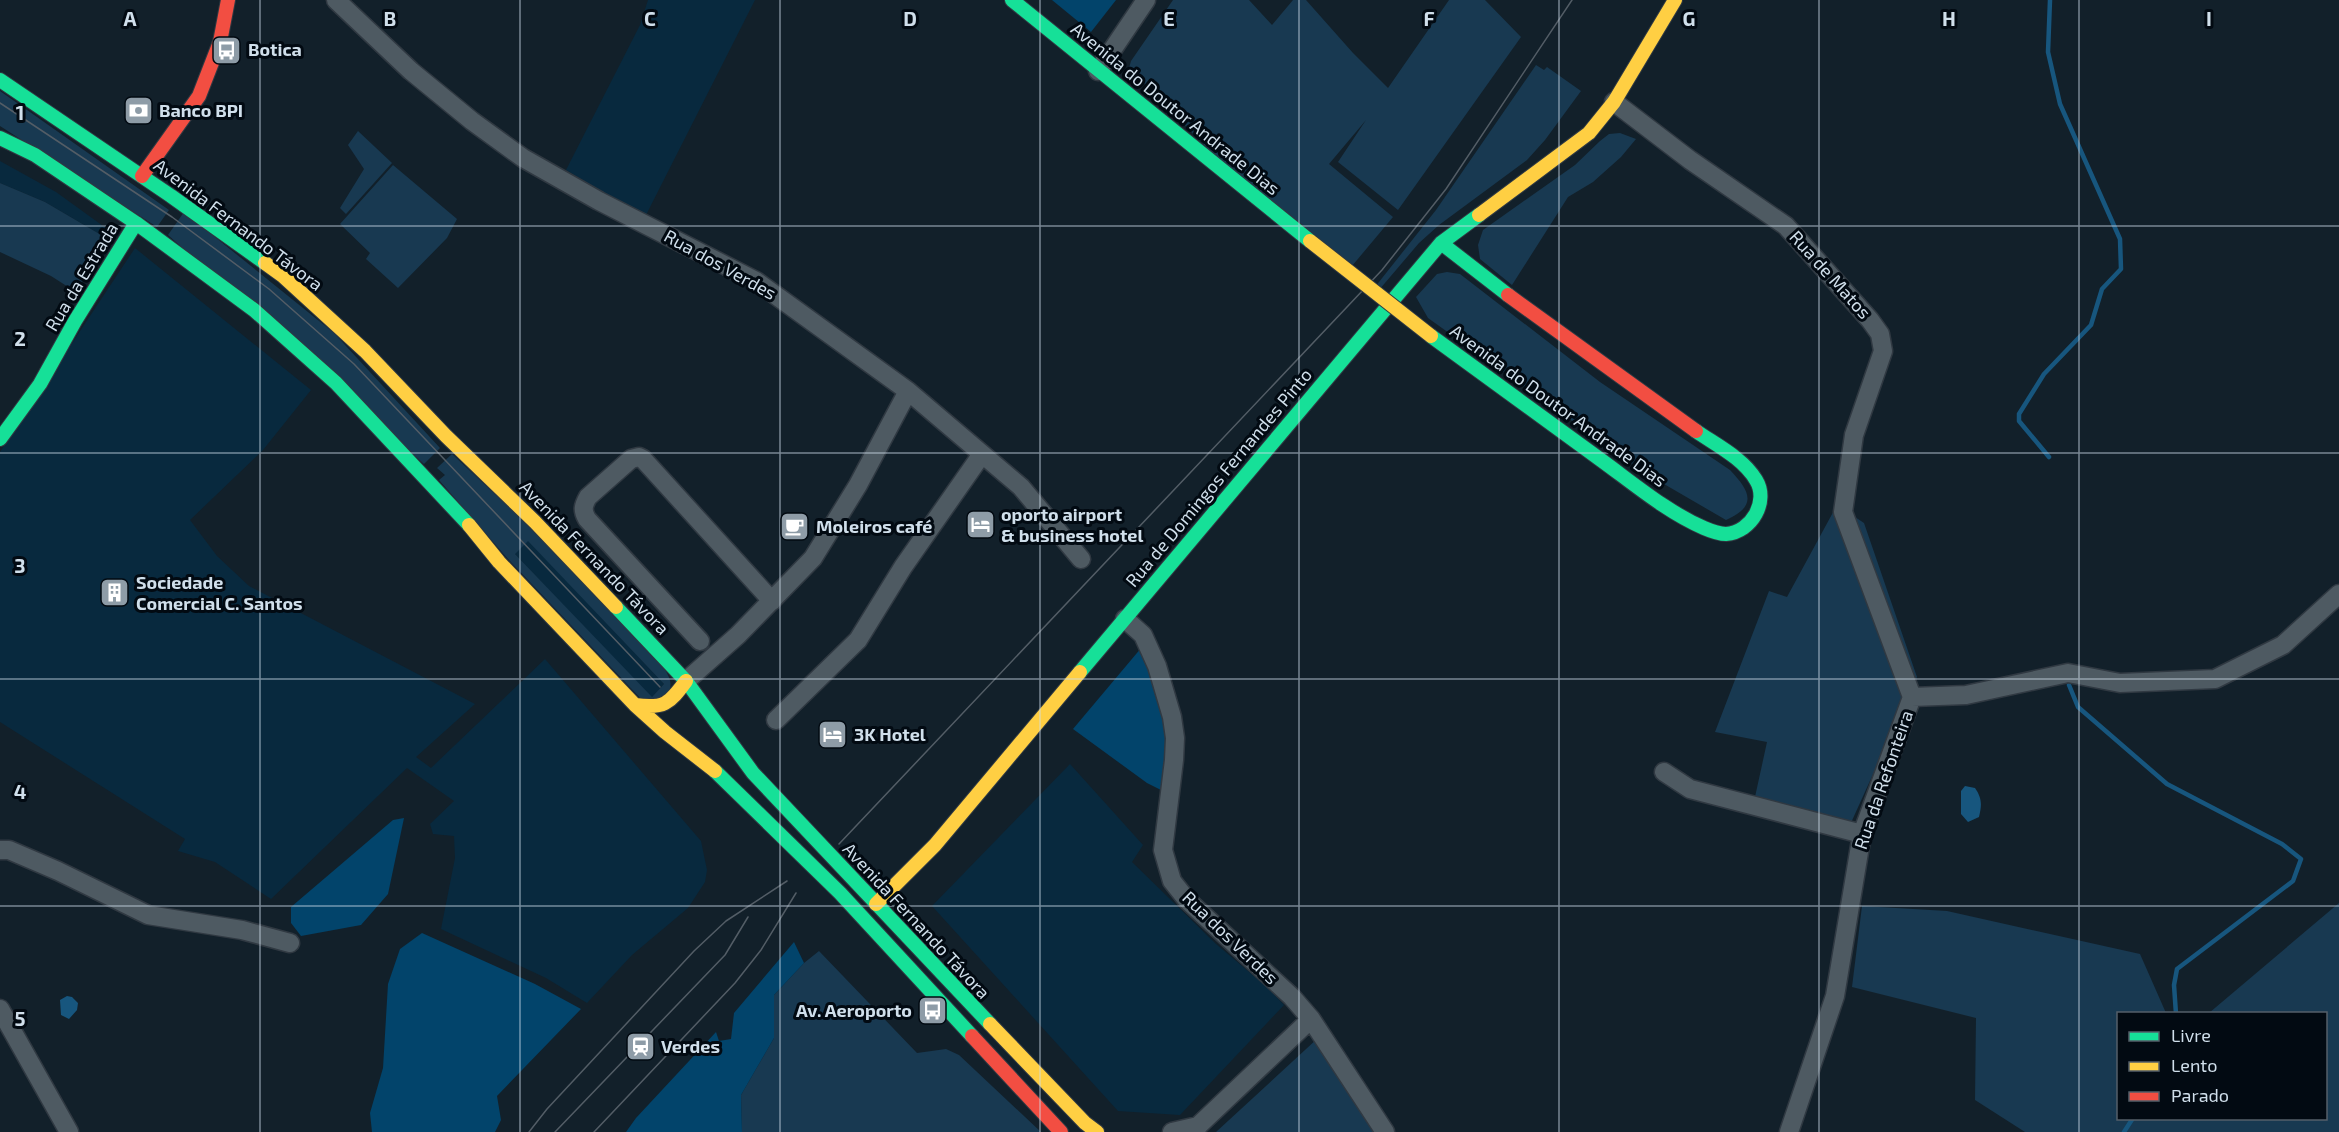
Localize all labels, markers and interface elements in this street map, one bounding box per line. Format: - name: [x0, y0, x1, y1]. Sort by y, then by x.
- text: A: [123, 6, 137, 30]
- text: B: [384, 6, 396, 30]
- text: C: [644, 6, 656, 30]
- text: D: [903, 6, 917, 30]
- text: E: [1163, 6, 1175, 30]
- text: F: [1423, 6, 1435, 30]
- text: G: [1683, 6, 1695, 30]
- text: H: [1942, 6, 1956, 30]
- text: I: [2206, 6, 2212, 30]
- street label: Avenida do Doutor Andrade Dias: [1067, 17, 1284, 199]
- bus stop icon: Botica: [211, 34, 243, 66]
- place label: Botica: [248, 38, 302, 60]
- bank icon: Banco BPI: [122, 95, 154, 127]
- place label: Banco BPI: [159, 99, 243, 121]
- text: 1: [16, 100, 24, 124]
- street label: Avenida Fernando Távora: [150, 154, 327, 295]
- street label: Rua da Estrada: [40, 218, 122, 335]
- street label: Rua dos Verdes: [661, 224, 780, 304]
- street label: Rua de Matos: [1785, 226, 1876, 323]
- street label: Avenida do Doutor Andrade Dias: [1446, 319, 1671, 491]
- text: 2: [14, 326, 26, 350]
- street label: Rua de Domingos Fernandes Pinto: [1120, 364, 1316, 591]
- street label: Avenida Fernando Távora: [515, 476, 674, 639]
- place label: oporto airport & business hotel: [1001, 503, 1143, 546]
- hotel icon: oporto airport & business hotel: [964, 509, 996, 541]
- cafe icon: Moleiros café: [779, 511, 811, 543]
- place label: Moleiros café: [816, 515, 932, 537]
- text: 3: [14, 553, 26, 577]
- place label: Sociedade Comercial C. Santos: [136, 571, 303, 614]
- building icon: Sociedade Comercial C. Santos: [99, 577, 131, 609]
- street label: Rua da Refonteira: [1849, 707, 1917, 852]
- hotel icon: 3K Hotel: [817, 719, 849, 751]
- place label: 3K Hotel: [854, 723, 926, 745]
- text: 4: [14, 779, 27, 803]
- street label: Avenida Fernando Távora: [839, 838, 995, 1003]
- street label: Rua dos Verdes: [1178, 886, 1283, 988]
- bus stop icon: Av. Aeroporto: [917, 995, 949, 1027]
- place label: Av. Aeroporto: [796, 999, 912, 1021]
- text: 5: [14, 1006, 26, 1030]
- legend: [2117, 1012, 2327, 1120]
- text: Livre: [2171, 1024, 2211, 1046]
- station icon: Verdes: [624, 1031, 656, 1063]
- place label: Verdes: [661, 1035, 720, 1057]
- text: Lento: [2171, 1054, 2217, 1076]
- text: Parado: [2171, 1084, 2229, 1106]

